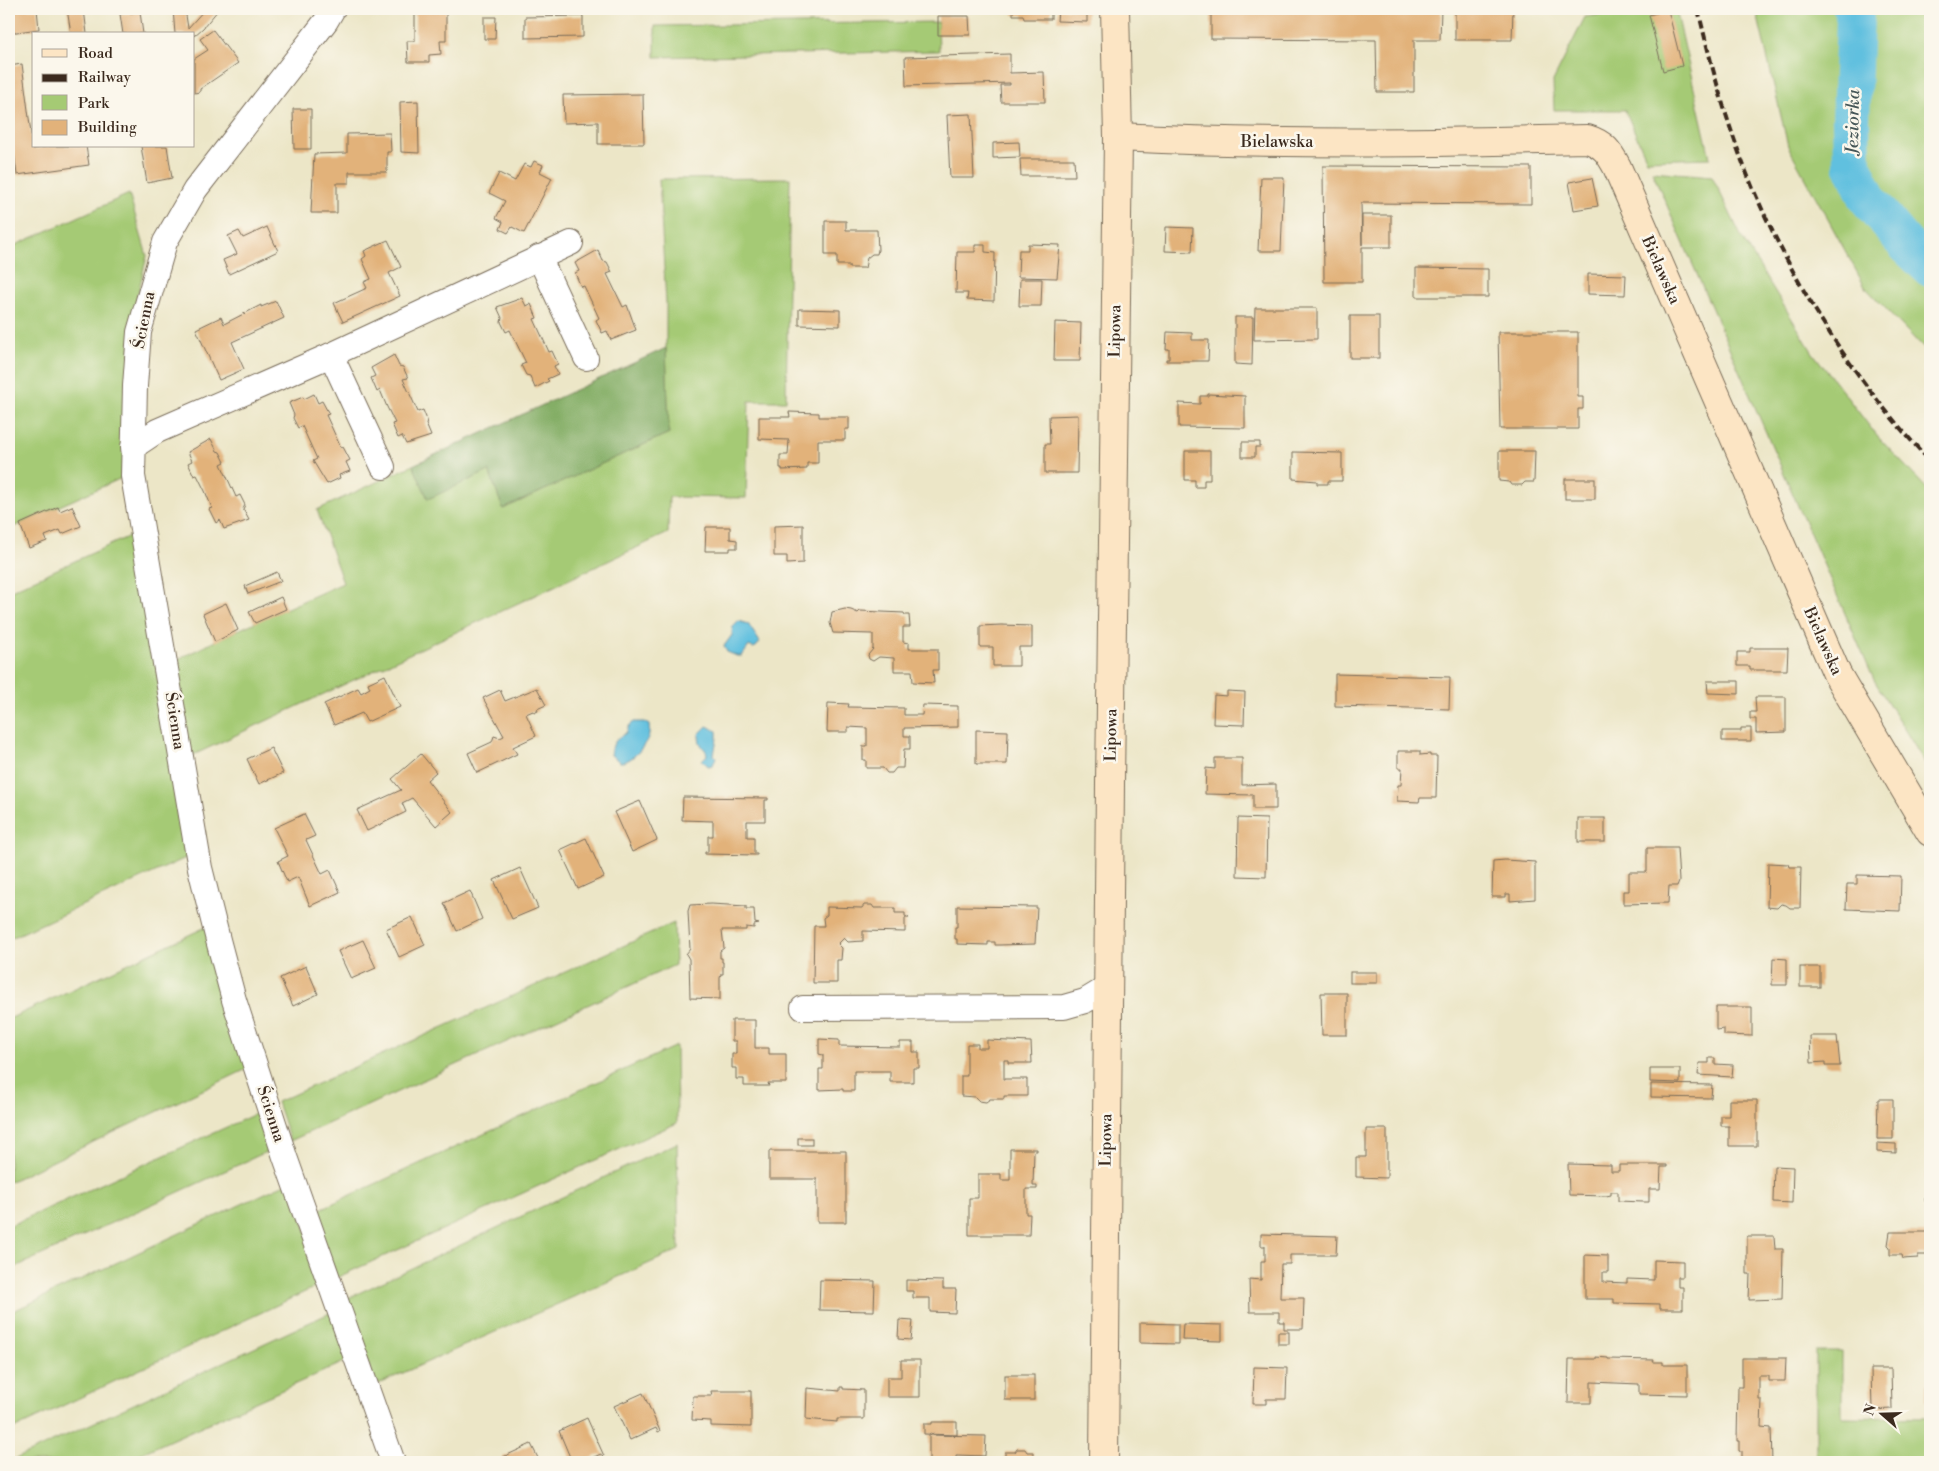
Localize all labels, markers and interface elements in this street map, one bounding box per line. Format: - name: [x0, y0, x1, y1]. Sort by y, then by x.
- legend: [32, 32, 195, 148]
- text: Road: [78, 44, 113, 63]
- text: Railway: [78, 68, 132, 87]
- water label: Jeziorka: [1841, 88, 1865, 157]
- text: Park: [78, 94, 110, 113]
- text: Building: [77, 118, 137, 137]
- street label: Bielawska: [1240, 132, 1314, 152]
- street label: Bielawska: [1637, 232, 1685, 308]
- street label: Ścienna: [127, 288, 160, 350]
- street label: Lipowa: [1105, 303, 1125, 358]
- street label: Bielawska: [1799, 603, 1847, 679]
- street label: Ścienna: [161, 691, 192, 752]
- street label: Lipowa: [1101, 707, 1121, 762]
- street label: Ścienna: [253, 1083, 292, 1145]
- street label: Lipowa: [1096, 1112, 1116, 1167]
- north arrow: [1856, 1388, 1906, 1438]
- text: N: [1860, 1402, 1881, 1418]

